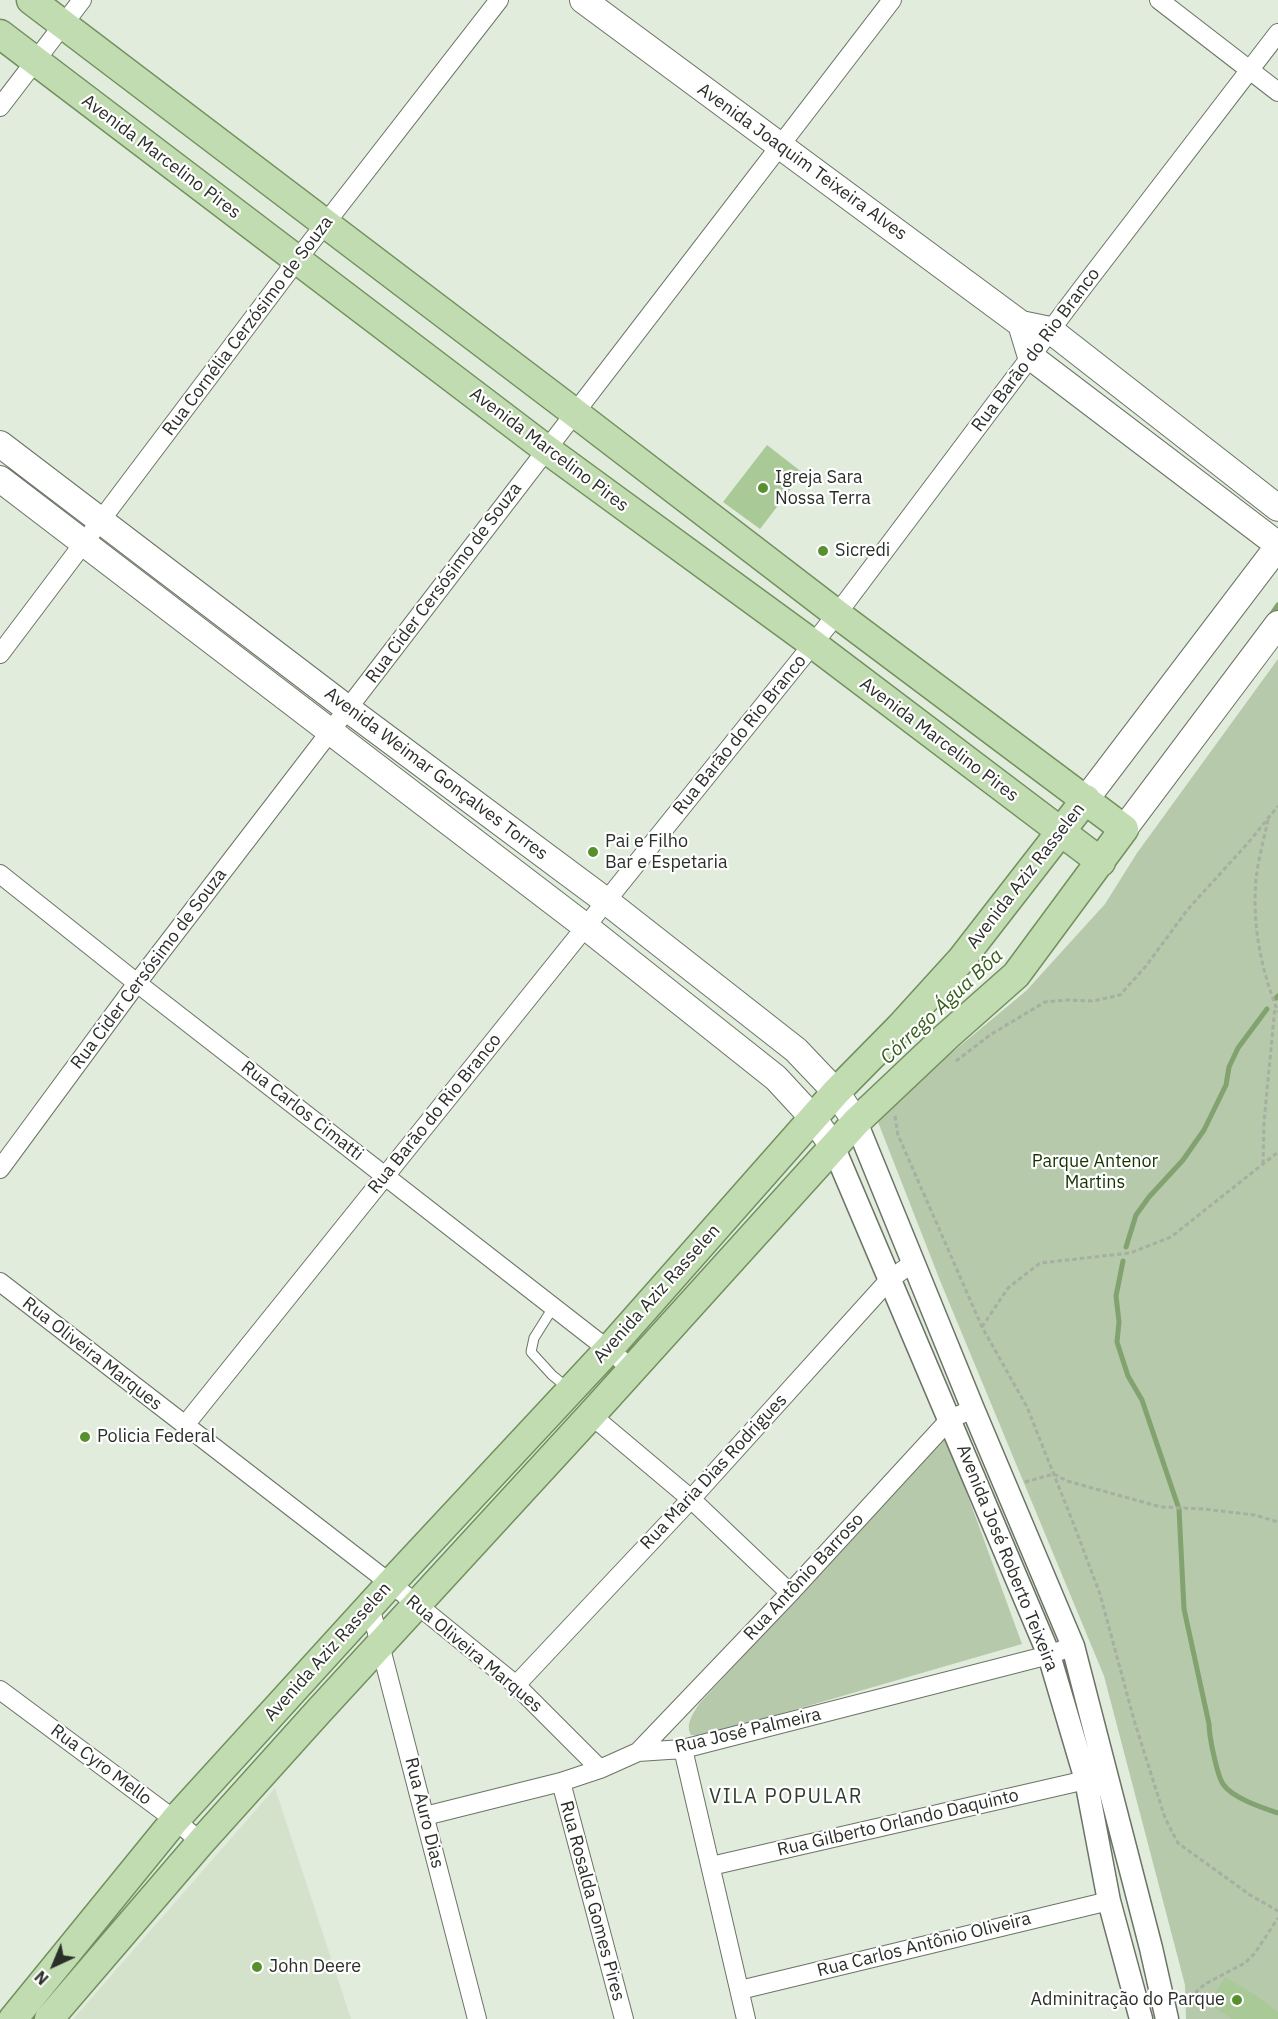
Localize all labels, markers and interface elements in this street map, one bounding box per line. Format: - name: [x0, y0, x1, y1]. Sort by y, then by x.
- street label: Avenida Joaquim Teixeira Alves: [693, 79, 911, 245]
- street label: Avenida Marcelino Pires: [77, 90, 245, 224]
- street label: Rua Cornélia Cerzósimo de Souza: [158, 212, 338, 440]
- street label: Rua Barão do Rio Branco: [967, 264, 1105, 436]
- street label: Avenida Marcelino Pires: [465, 383, 633, 517]
- place label: Igreja Sara Nossa Terra: [775, 467, 871, 510]
- street label: Rua Cider Cersósimo de Souza: [361, 478, 527, 688]
- marker: Igreja Sara Nossa Terra: [756, 481, 770, 495]
- place label: Sicredi: [835, 540, 890, 562]
- marker: Sicredi: [816, 544, 830, 558]
- street label: Rua Barão do Rio Branco: [669, 651, 811, 819]
- street label: Avenida Marcelino Pires: [855, 673, 1023, 807]
- street label: Avenida Weimar Gonçalves Torres: [320, 683, 552, 865]
- street label: Avenida Aziz Rasselen: [962, 799, 1090, 953]
- place label: Pai e Filho Bar e Espetaria: [605, 831, 728, 874]
- marker: Pai e Filho Bar e Espetaria: [586, 845, 600, 859]
- street label: Rua Cider Cersósimo de Souza: [66, 864, 232, 1074]
- water label: Córrego Água Bôa: [876, 944, 1008, 1070]
- street label: Rua Barão do Rio Branco: [364, 1030, 506, 1198]
- street label: Rua Carlos Cimatti: [237, 1057, 367, 1165]
- park label: Parque Antenor Martins: [1032, 1151, 1158, 1194]
- street label: Avenida Aziz Rasselen: [589, 1220, 725, 1368]
- street label: Rua Oliveira Marques: [18, 1293, 166, 1415]
- street label: Rua Maria Dias Rodrigues: [636, 1390, 792, 1554]
- place label: Policia Federal: [97, 1426, 215, 1448]
- marker: Policia Federal: [78, 1430, 92, 1444]
- street label: Avenida José Roberto Teixeira: [952, 1441, 1062, 1675]
- street label: Rua Antônio Barroso: [739, 1509, 869, 1645]
- street label: Avenida Aziz Rasselen: [260, 1578, 396, 1726]
- street label: Rua Oliveira Marques: [401, 1591, 547, 1717]
- street label: Rua José Palmeira: [673, 1704, 823, 1758]
- street label: Rua Cyro Mello: [46, 1720, 156, 1810]
- street label: Rua Auro Dias: [400, 1755, 448, 1871]
- district label: VILA POPULAR: [709, 1785, 863, 1809]
- street label: Rua Gilberto Orlando Daquinto: [775, 1785, 1021, 1861]
- street label: Rua Rosalda Gomes Pires: [555, 1799, 629, 2003]
- street label: Rua Carlos Antônio Oliveira: [815, 1908, 1033, 1982]
- north arrow: [24, 1935, 84, 1995]
- place label: John Deere: [269, 1956, 361, 1978]
- marker: John Deere: [250, 1960, 264, 1974]
- text: N: [30, 1967, 53, 1989]
- place label: Adminitração do Parque: [1030, 1989, 1225, 2011]
- marker: Adminitração do Parque: [1230, 1993, 1244, 2007]

